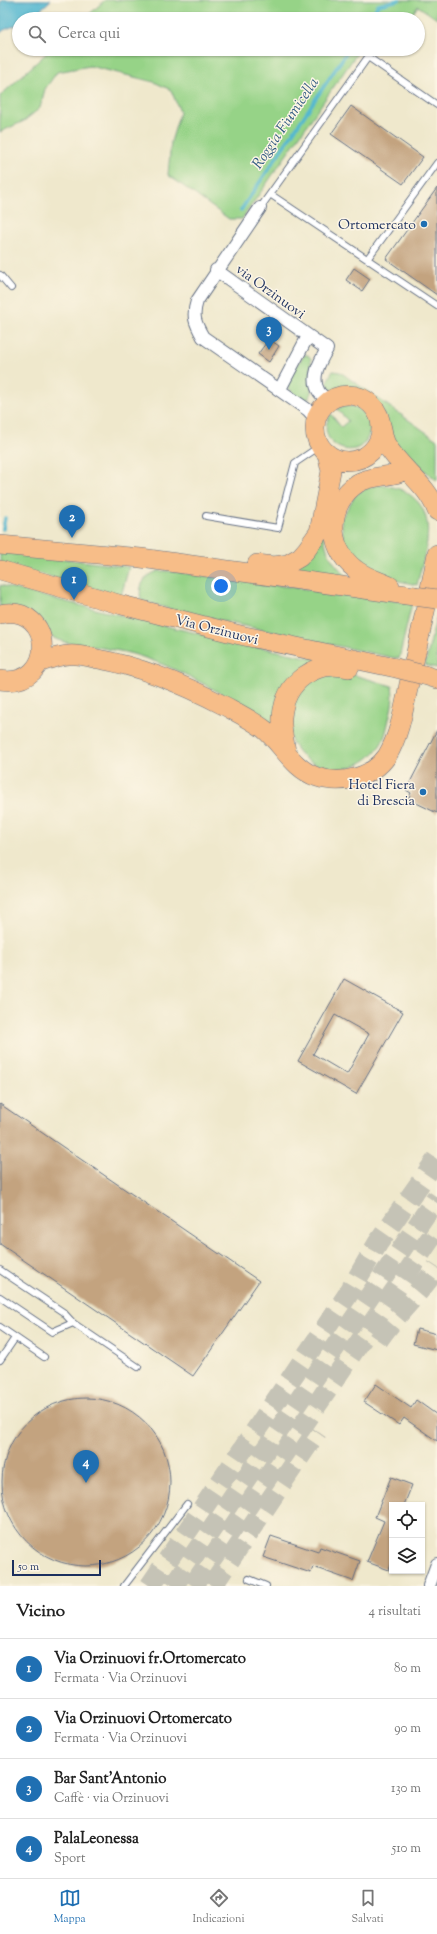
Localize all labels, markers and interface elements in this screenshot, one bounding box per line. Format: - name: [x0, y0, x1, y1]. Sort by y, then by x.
- search box: [12, 12, 425, 56]
- icon: search: [26, 23, 48, 45]
- text: Cerca qui: [58, 24, 120, 45]
- water label: Roggia Fiumicella: [248, 74, 325, 174]
- place label: Ortomercato: [338, 216, 416, 236]
- marker: Ortomercato: [419, 219, 429, 229]
- street label: via Orzinuovi: [231, 260, 309, 325]
- pin: 3: [256, 317, 282, 350]
- pin: 2: [59, 505, 85, 538]
- pin: 1: [61, 567, 87, 600]
- your location: [211, 576, 231, 596]
- street label: Via Orzinuovi: [173, 611, 260, 651]
- place label: Hotel Fiera di Brescia: [349, 776, 416, 812]
- marker: Hotel Fiera di Brescia: [418, 787, 428, 797]
- pin: 4: [73, 1450, 99, 1483]
- map controls: [389, 1502, 425, 1574]
- button: locate: [389, 1502, 425, 1538]
- button: layers: [389, 1538, 425, 1574]
- scale bar: [12, 1558, 101, 1577]
- text: 50 m: [18, 1559, 39, 1575]
- text: Vicino: [16, 1600, 65, 1624]
- text: 4 risultati: [369, 1603, 421, 1621]
- text: Via Orzinuovi fr.Ortomercato: [54, 1649, 246, 1670]
- text: 1: [27, 1660, 31, 1678]
- text: 80 m: [394, 1660, 421, 1678]
- text: Fermata · Via Orzinuovi: [54, 1670, 187, 1688]
- text: Via Orzinuovi Ortomercato: [54, 1709, 232, 1730]
- text: 2: [26, 1720, 32, 1738]
- text: 90 m: [394, 1720, 421, 1738]
- text: Fermata · Via Orzinuovi: [54, 1730, 187, 1748]
- text: Bar Sant'Antonio: [54, 1769, 166, 1790]
- text: 3: [26, 1780, 32, 1798]
- text: 130 m: [391, 1780, 421, 1798]
- text: Caffè · via Orzinuovi: [54, 1790, 169, 1808]
- text: PalaLeonessa: [54, 1829, 139, 1850]
- text: 4: [26, 1840, 32, 1858]
- text: 510 m: [392, 1840, 421, 1858]
- text: Sport: [54, 1850, 85, 1868]
- tab: Mappa: [53, 1887, 86, 1927]
- tab: Indicazioni: [192, 1887, 245, 1927]
- tab: Salvati: [351, 1887, 384, 1927]

